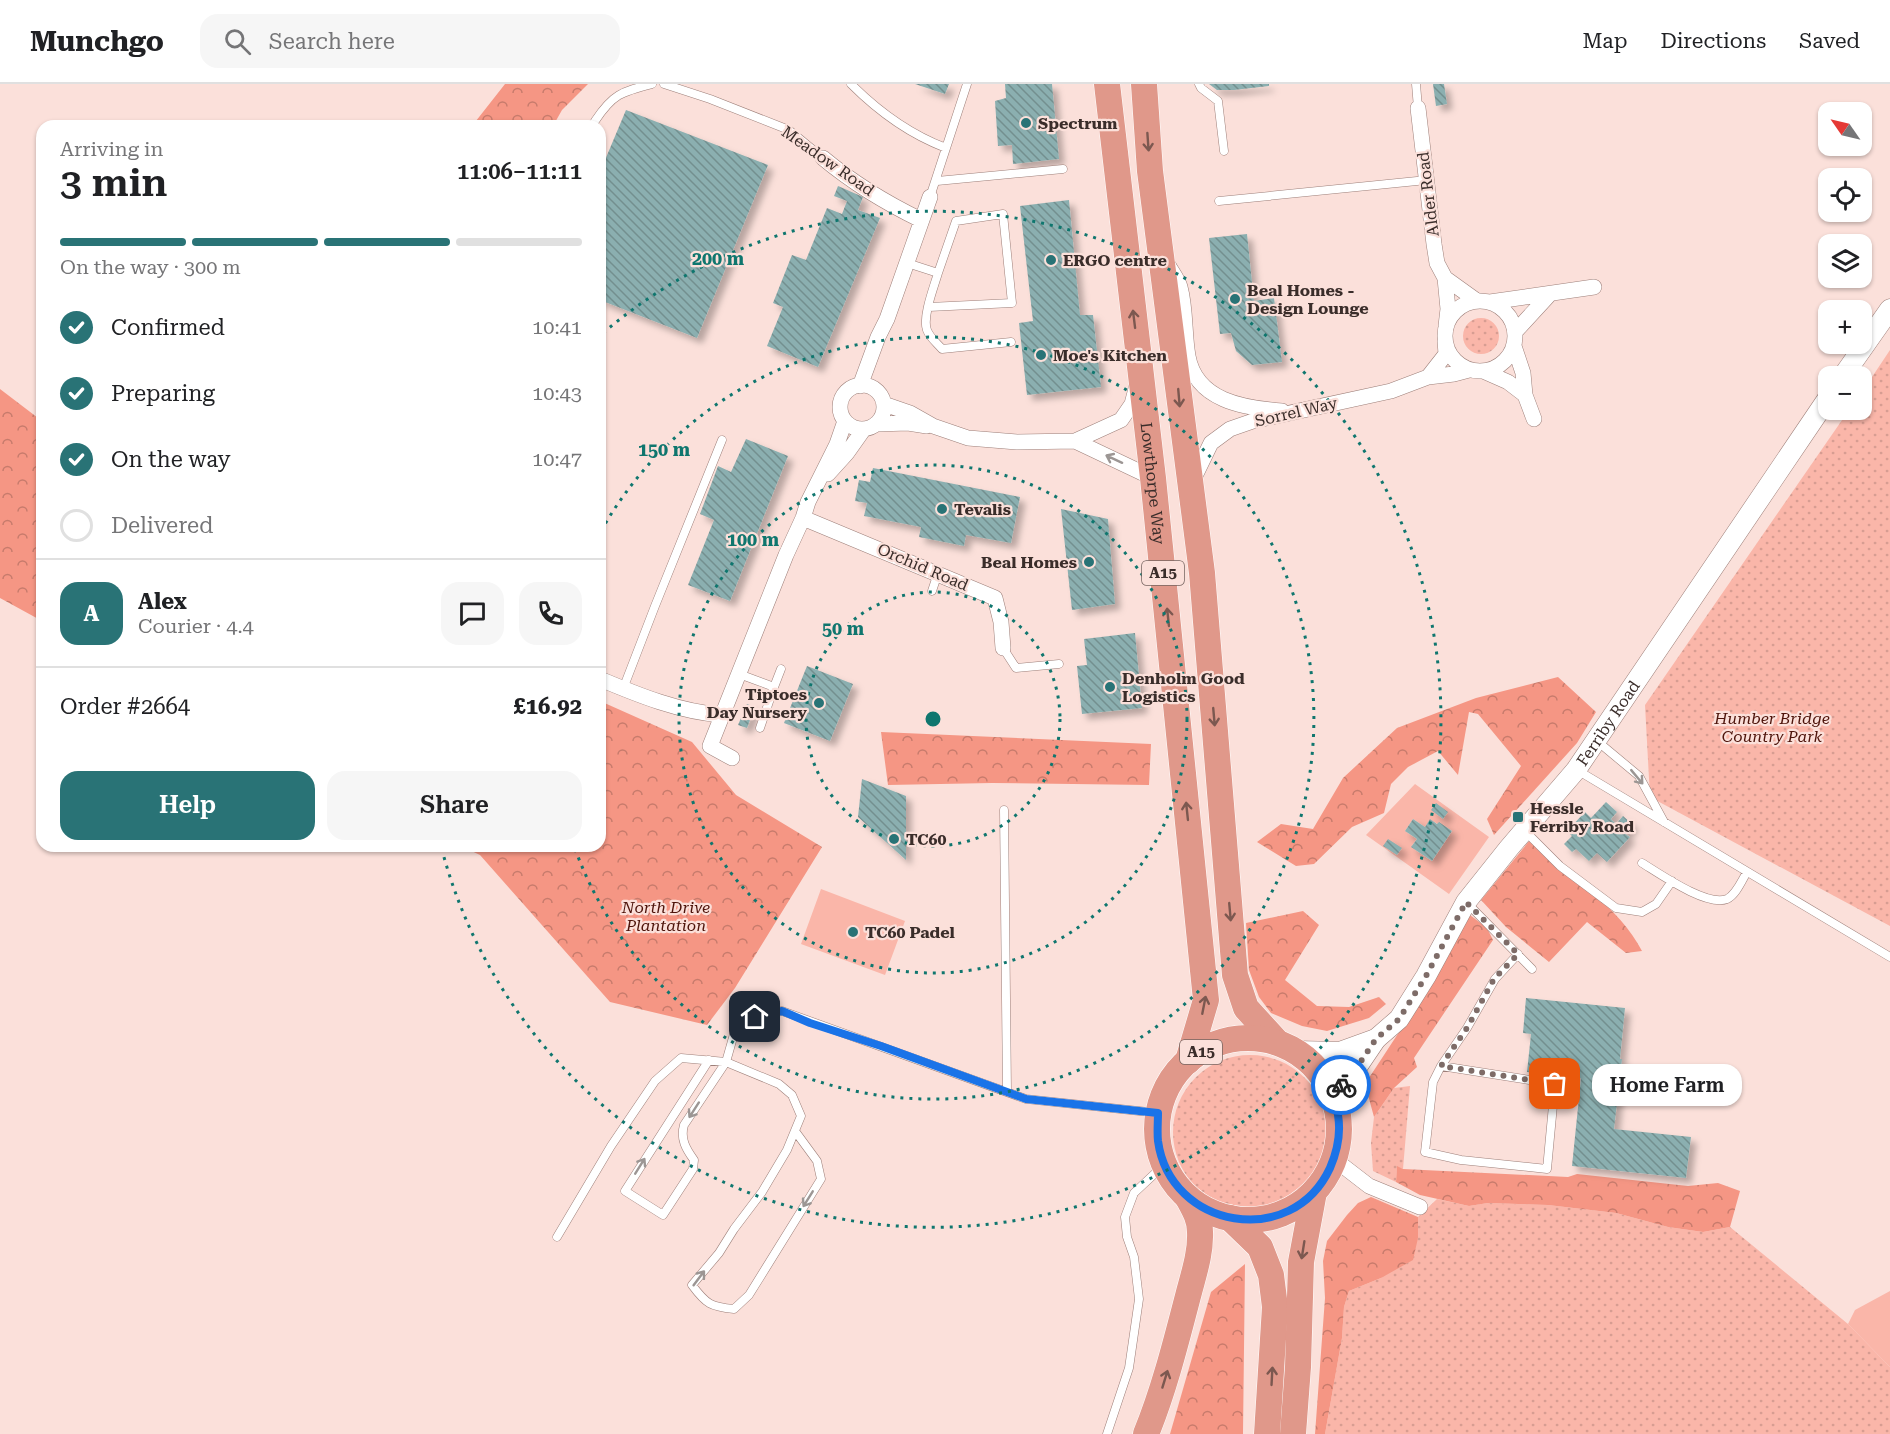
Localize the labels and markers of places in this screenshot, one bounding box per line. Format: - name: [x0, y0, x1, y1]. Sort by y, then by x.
- place label: Spectrum: [1038, 114, 1118, 133]
- marker: Spectrum: [1019, 116, 1033, 130]
- place label: ERGO centre: [1063, 251, 1167, 270]
- marker: ERGO centre: [1044, 253, 1058, 267]
- place label: Beal Homes - Design Lounge: [1247, 281, 1369, 318]
- marker: Beal Homes - Design Lounge: [1228, 292, 1242, 306]
- place label: Moe's Kitchen: [1053, 346, 1167, 365]
- marker: Moe's Kitchen: [1034, 348, 1048, 362]
- place label: Tevalis: [954, 500, 1011, 519]
- marker: Tevalis: [935, 502, 949, 516]
- place label: Beal Homes: [981, 553, 1077, 572]
- marker: Beal Homes: [1082, 555, 1096, 569]
- place label: Denholm Good Logistics: [1122, 669, 1245, 706]
- marker: Denholm Good Logistics: [1103, 680, 1117, 694]
- place label: Tiptoes Day Nursery: [707, 685, 807, 722]
- marker: Tiptoes Day Nursery: [812, 696, 826, 710]
- centre of rings: [923, 709, 943, 729]
- place label: Hessle Ferriby Road: [1530, 799, 1634, 836]
- marker: Hessle Ferriby Road: [1511, 810, 1525, 824]
- place label: TC60: [906, 830, 946, 849]
- marker: TC60: [887, 832, 901, 846]
- place label: TC60 Padel: [865, 923, 956, 942]
- marker: TC60 Padel: [846, 925, 860, 939]
- pin: [729, 991, 780, 1042]
- pin: [1529, 1058, 1580, 1109]
- callout: Home Farm: [1591, 1063, 1741, 1105]

